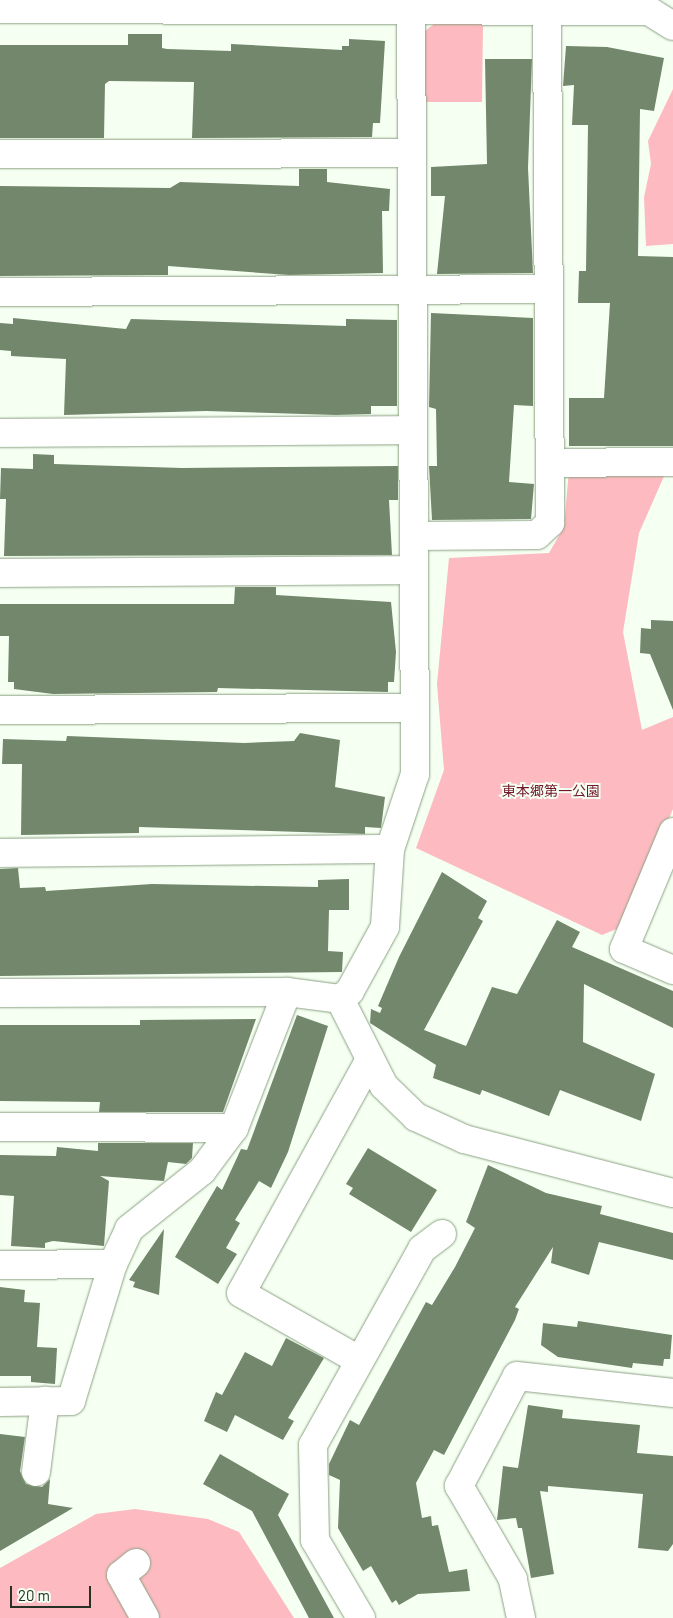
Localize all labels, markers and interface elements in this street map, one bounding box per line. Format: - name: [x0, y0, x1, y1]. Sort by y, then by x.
- park label: 東本郷第一公園: [502, 783, 600, 799]
- scale bar: [12, 1576, 94, 1608]
- text: 20 m: [18, 1586, 50, 1604]

